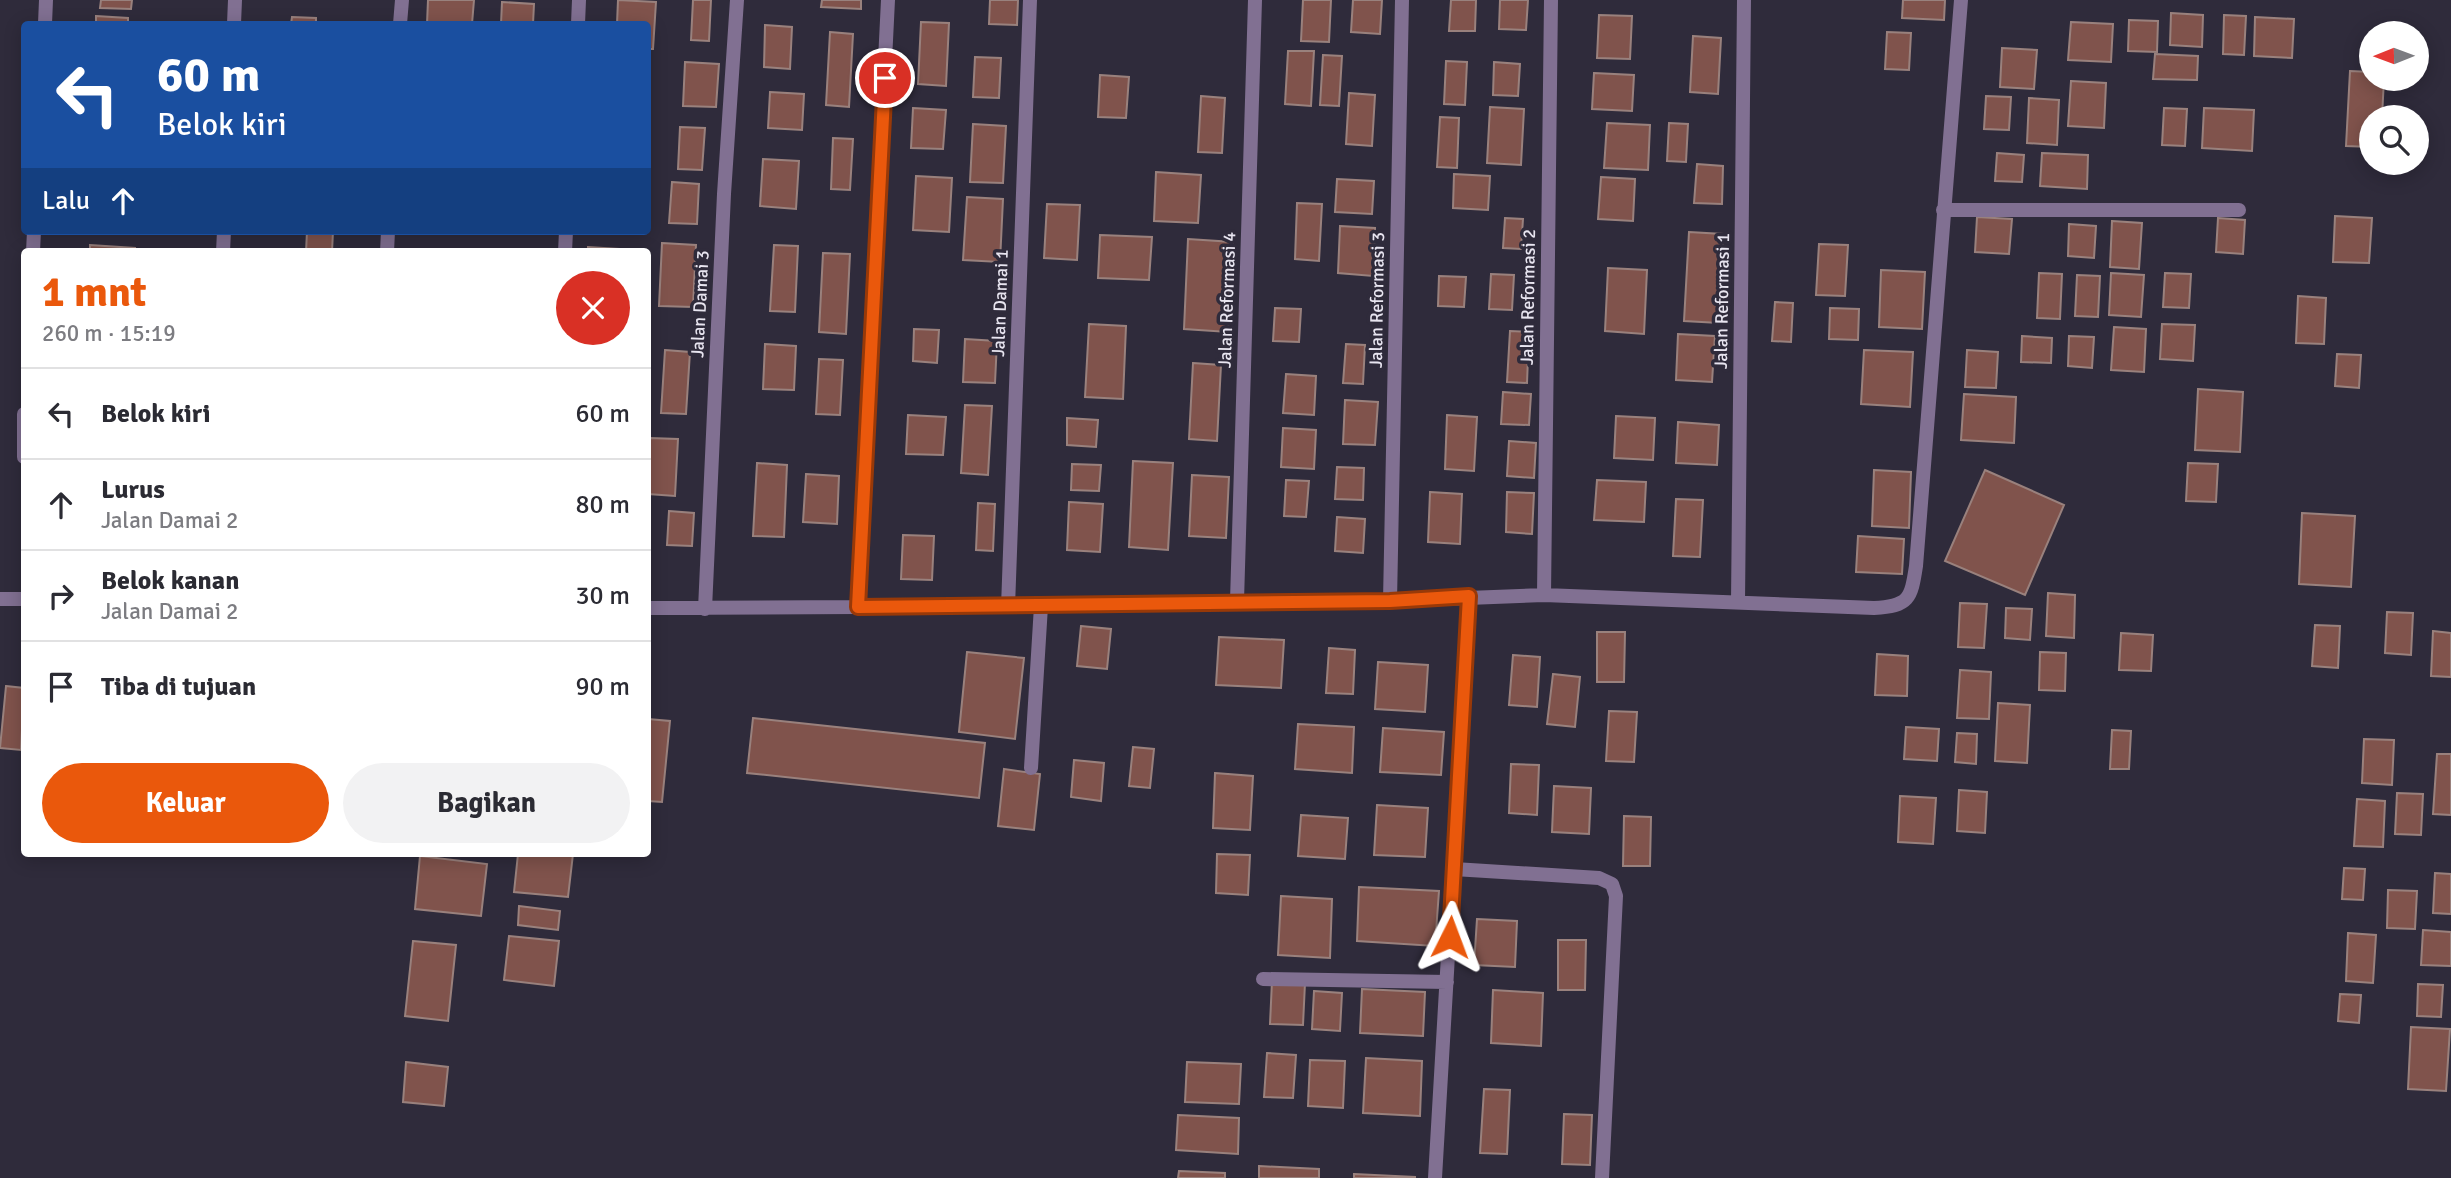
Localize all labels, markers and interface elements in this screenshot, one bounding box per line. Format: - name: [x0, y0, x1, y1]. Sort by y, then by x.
- north arrow: [2359, 21, 2429, 91]
- map controls: [2359, 21, 2429, 175]
- text: 60 m: [157, 45, 260, 105]
- pin: [855, 48, 915, 108]
- icon: left: [42, 49, 133, 140]
- icon: arrive: [866, 59, 904, 97]
- text: Belok kiri: [157, 105, 287, 144]
- button: search: [2359, 105, 2429, 175]
- icon: ahead: [104, 182, 142, 220]
- text: Lalu: [42, 185, 90, 217]
- street label: Jalan Reformasi 2: [1516, 229, 1540, 365]
- street label: Jalan Reformasi 4: [1214, 231, 1240, 368]
- street label: Jalan Reformasi 3: [1365, 232, 1389, 368]
- street label: Jalan Reformasi 1: [1710, 233, 1734, 369]
- street label: Jalan Damai 1: [987, 249, 1013, 357]
- street label: Jalan Damai 3: [686, 250, 714, 358]
- text: 1 mnt: [42, 267, 147, 318]
- button: close: [556, 271, 630, 345]
- text: 260 m · 15:19: [42, 319, 176, 348]
- icon: left: [42, 395, 80, 433]
- text: Belok kiri: [101, 398, 210, 430]
- text: 60 m: [575, 398, 630, 430]
- text: Lurus: [101, 474, 165, 506]
- icon: ahead: [42, 486, 80, 524]
- text: 80 m: [575, 489, 630, 521]
- text: Jalan Damai 2: [101, 506, 239, 535]
- text: Belok kanan: [101, 565, 239, 597]
- icon: right: [42, 577, 80, 615]
- text: 30 m: [575, 580, 630, 612]
- text: Jalan Damai 2: [101, 597, 239, 626]
- icon: arrive: [42, 668, 80, 706]
- text: Tiba di tujuan: [101, 671, 256, 703]
- text: 90 m: [575, 671, 630, 703]
- button: Keluar: [42, 763, 329, 843]
- button: Bagikan: [343, 763, 630, 843]
- position arrow: [1413, 900, 1487, 974]

